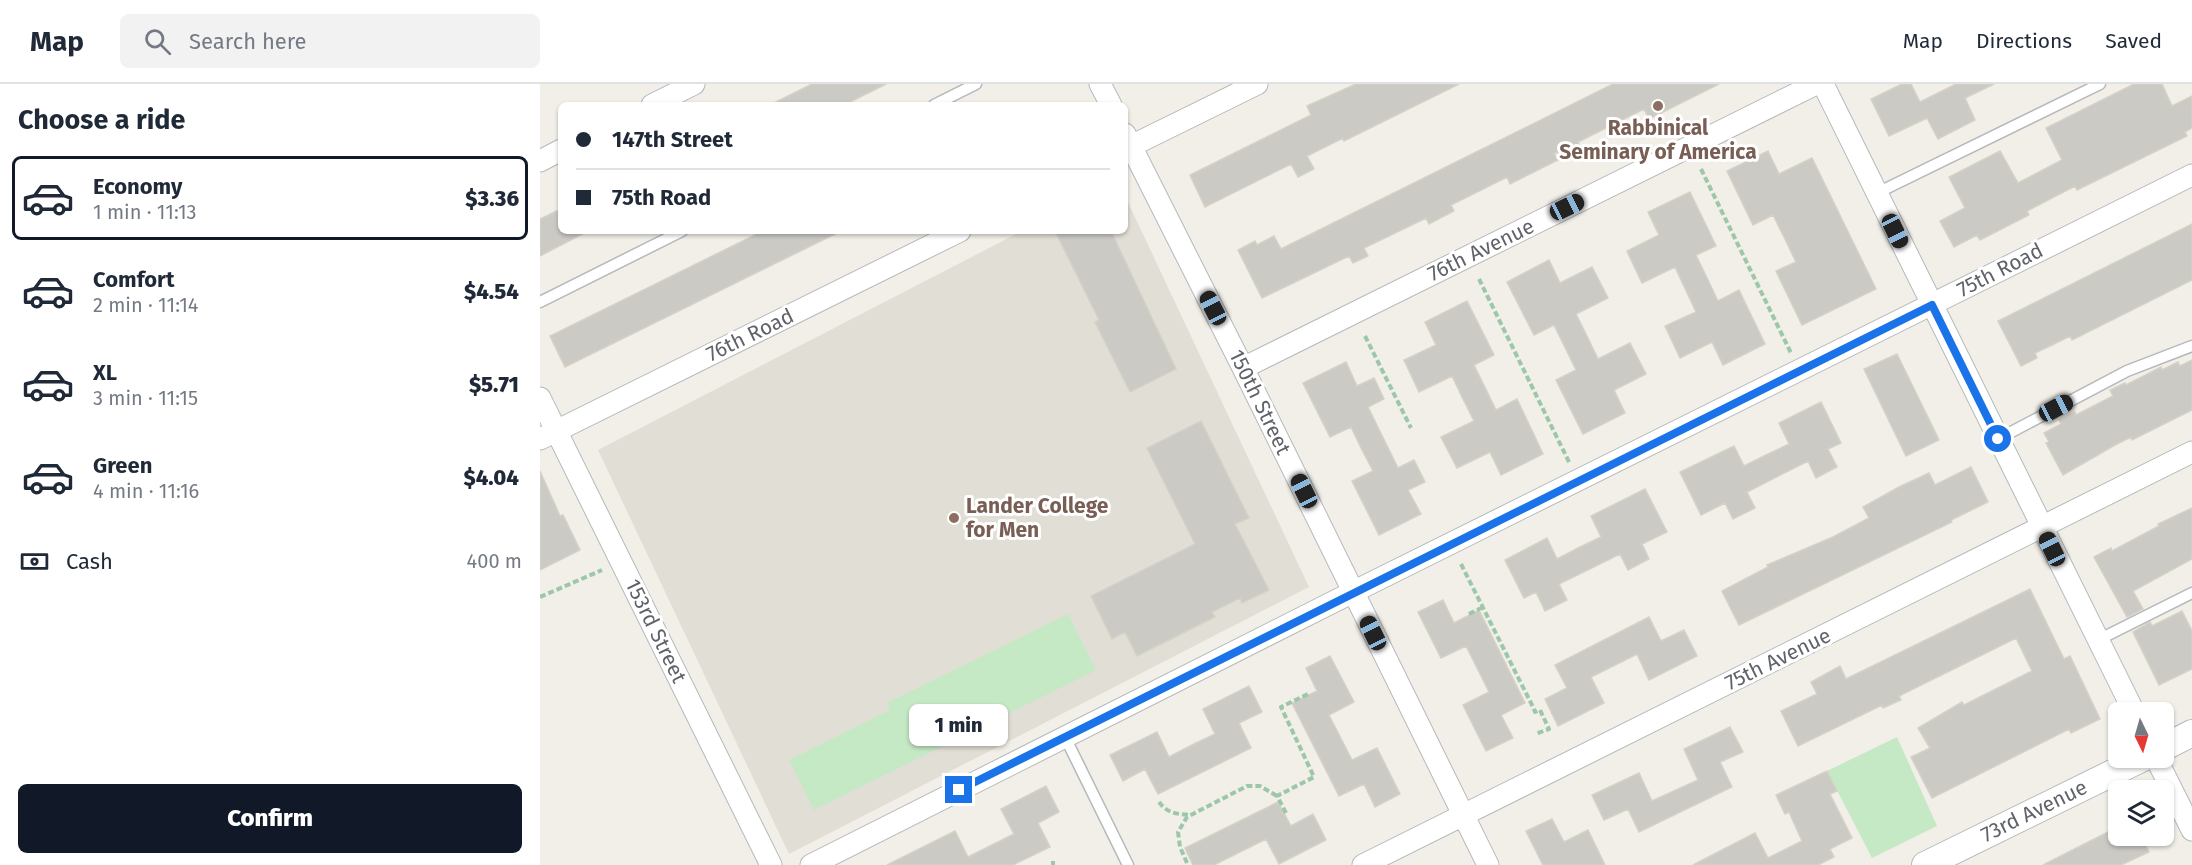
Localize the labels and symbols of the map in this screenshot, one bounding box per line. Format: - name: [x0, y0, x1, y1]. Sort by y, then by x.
- marker: Rabbinical Seminary of America: [1651, 99, 1665, 113]
- place label: Rabbinical Seminary of America: [1559, 115, 1757, 165]
- car: [1547, 191, 1587, 223]
- car: [1879, 211, 1911, 251]
- street label: 76th Avenue: [1424, 213, 1538, 287]
- street label: 75th Road: [1953, 237, 2047, 303]
- car: [1197, 288, 1229, 328]
- street label: 76th Road: [702, 303, 798, 367]
- street label: 150th Street: [1223, 345, 1297, 459]
- car: [2036, 392, 2076, 424]
- route start: [1984, 425, 2011, 452]
- car: [1288, 471, 1320, 511]
- place label: Lander College for Men: [966, 493, 1109, 543]
- marker: Lander College for Men: [947, 511, 961, 525]
- car: [2036, 529, 2068, 569]
- street label: 153rd Street: [620, 575, 693, 688]
- car: [1357, 613, 1389, 653]
- street label: 75th Avenue: [1721, 622, 1835, 696]
- north arrow: [2108, 702, 2174, 768]
- callout: 1 min: [910, 703, 1008, 745]
- street label: 73rd Avenue: [1977, 774, 2091, 848]
- route end: [945, 776, 972, 803]

